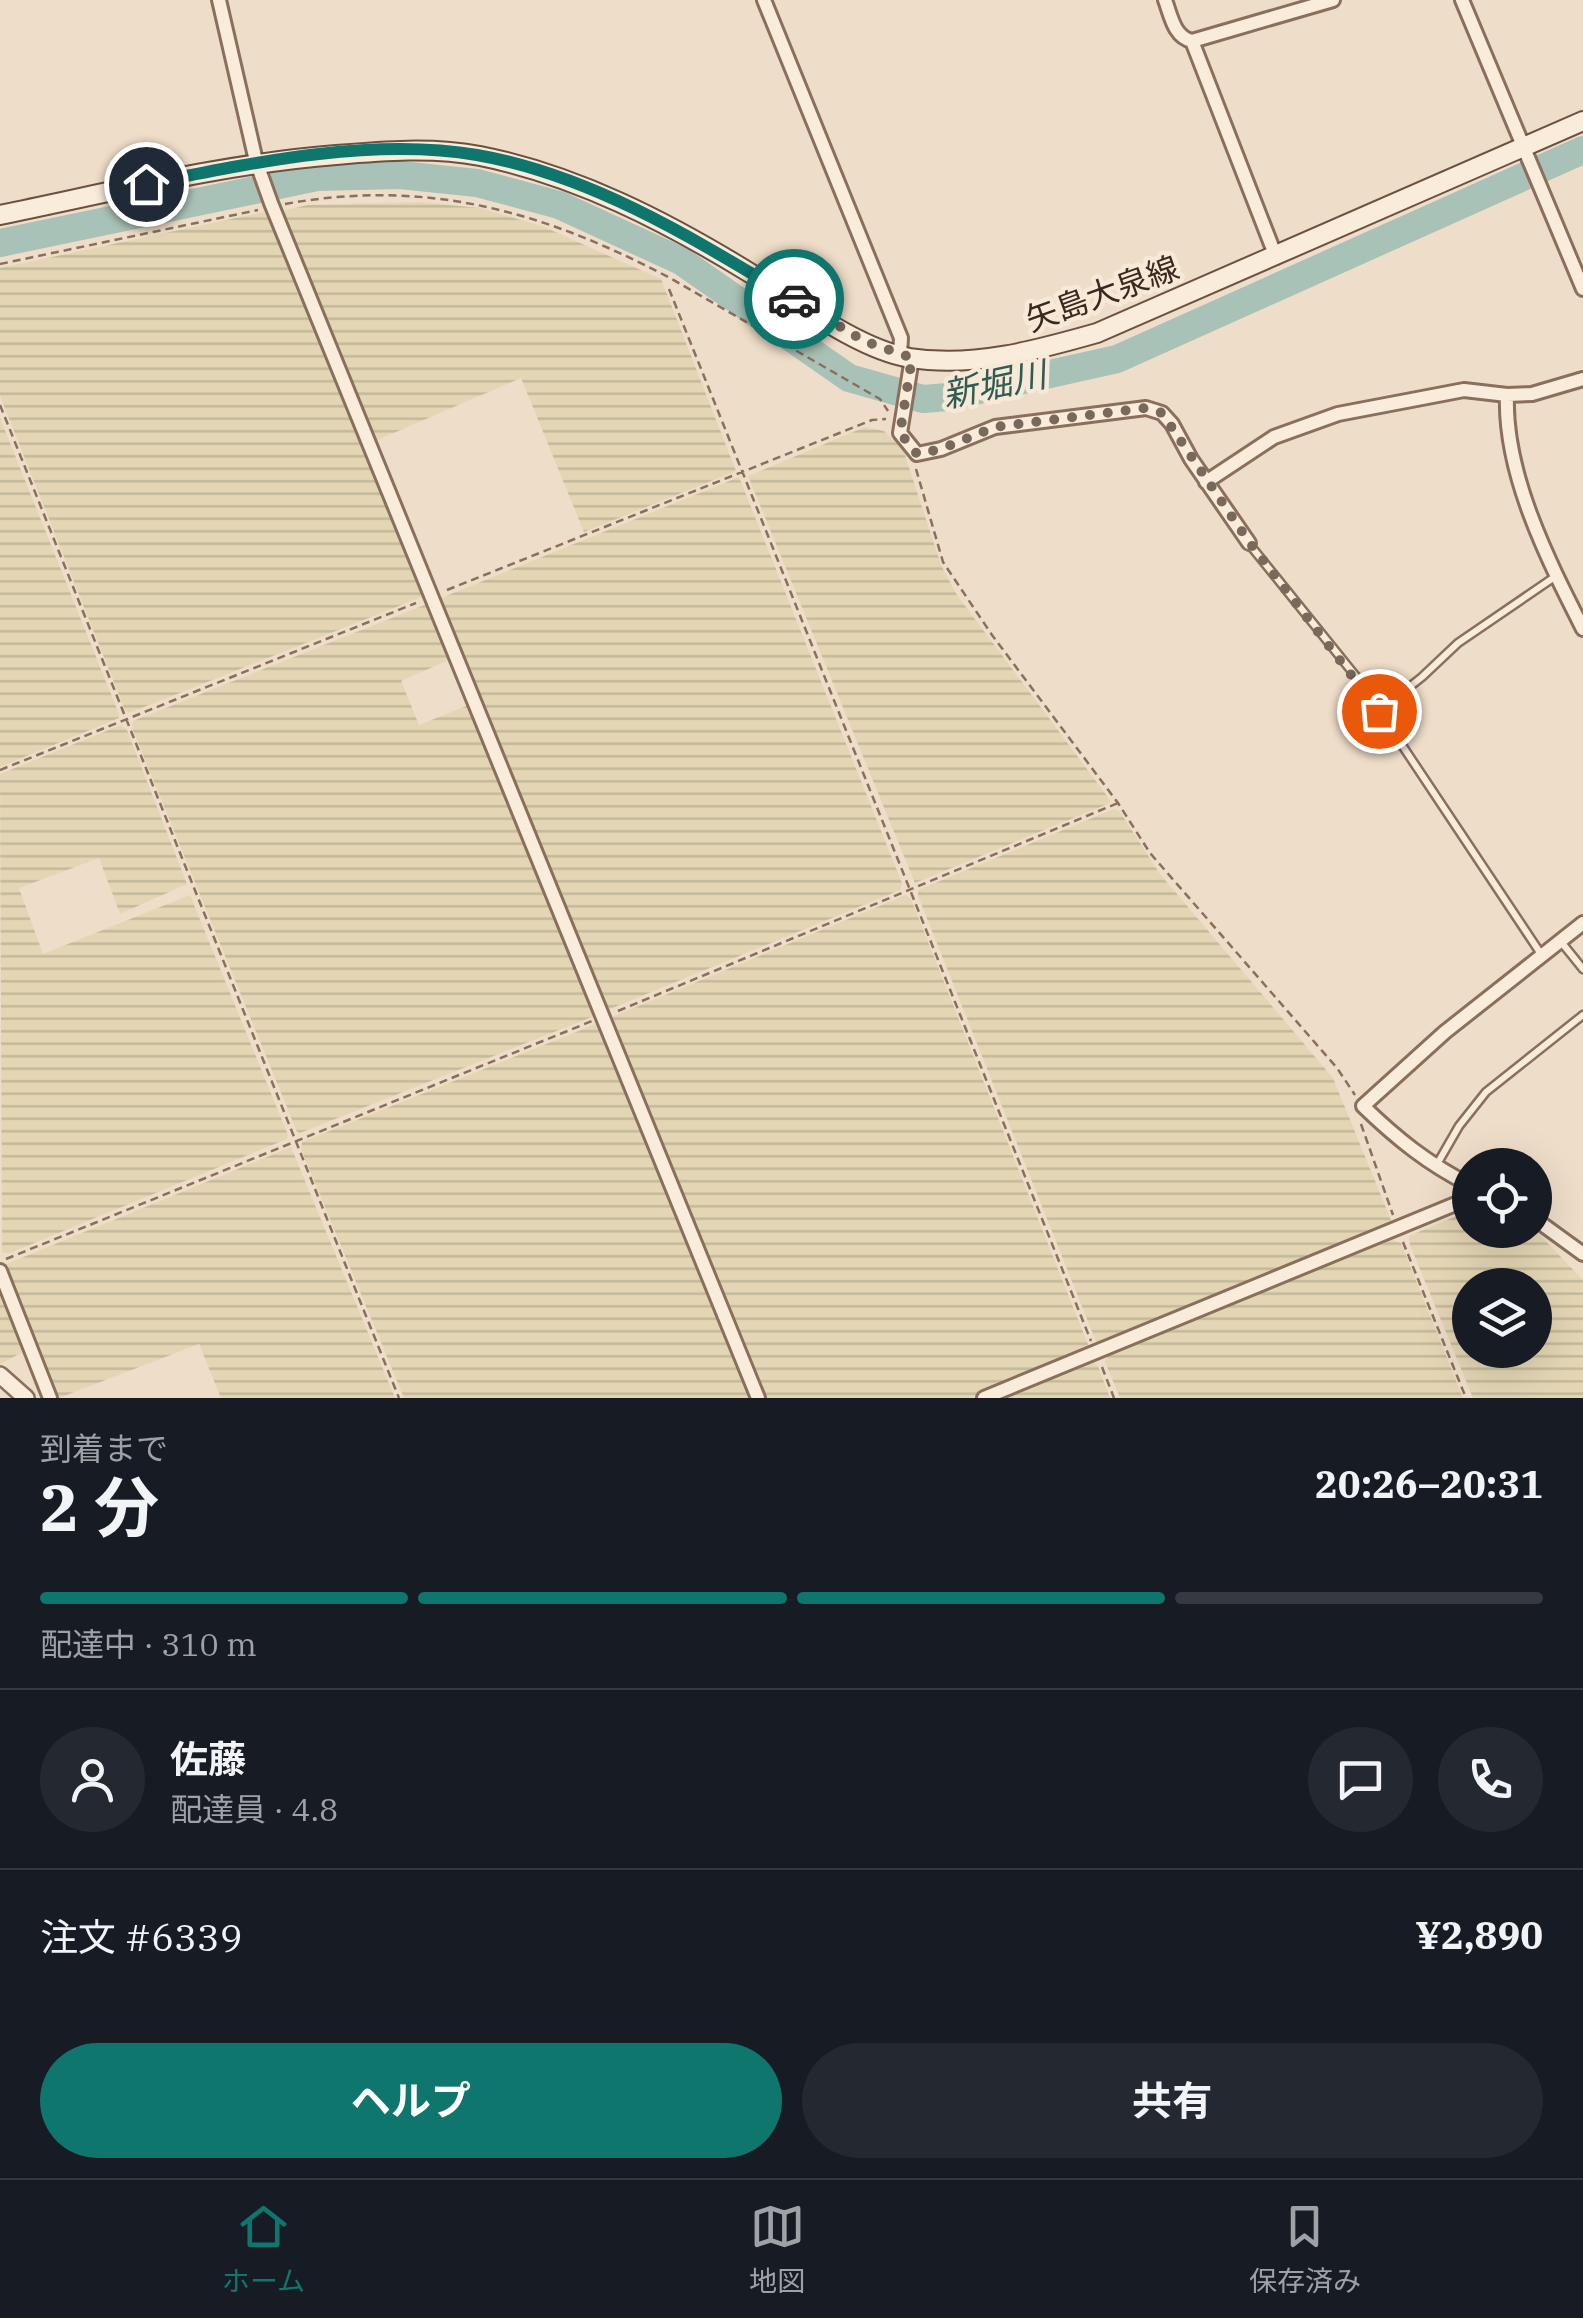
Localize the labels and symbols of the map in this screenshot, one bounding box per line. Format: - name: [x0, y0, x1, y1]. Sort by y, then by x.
- pin: [104, 142, 189, 227]
- street label: 矢島大泉線: [1020, 246, 1184, 340]
- courier: [744, 249, 844, 349]
- water label: 新堀川: [938, 350, 1054, 417]
- pin: [1337, 669, 1422, 754]

